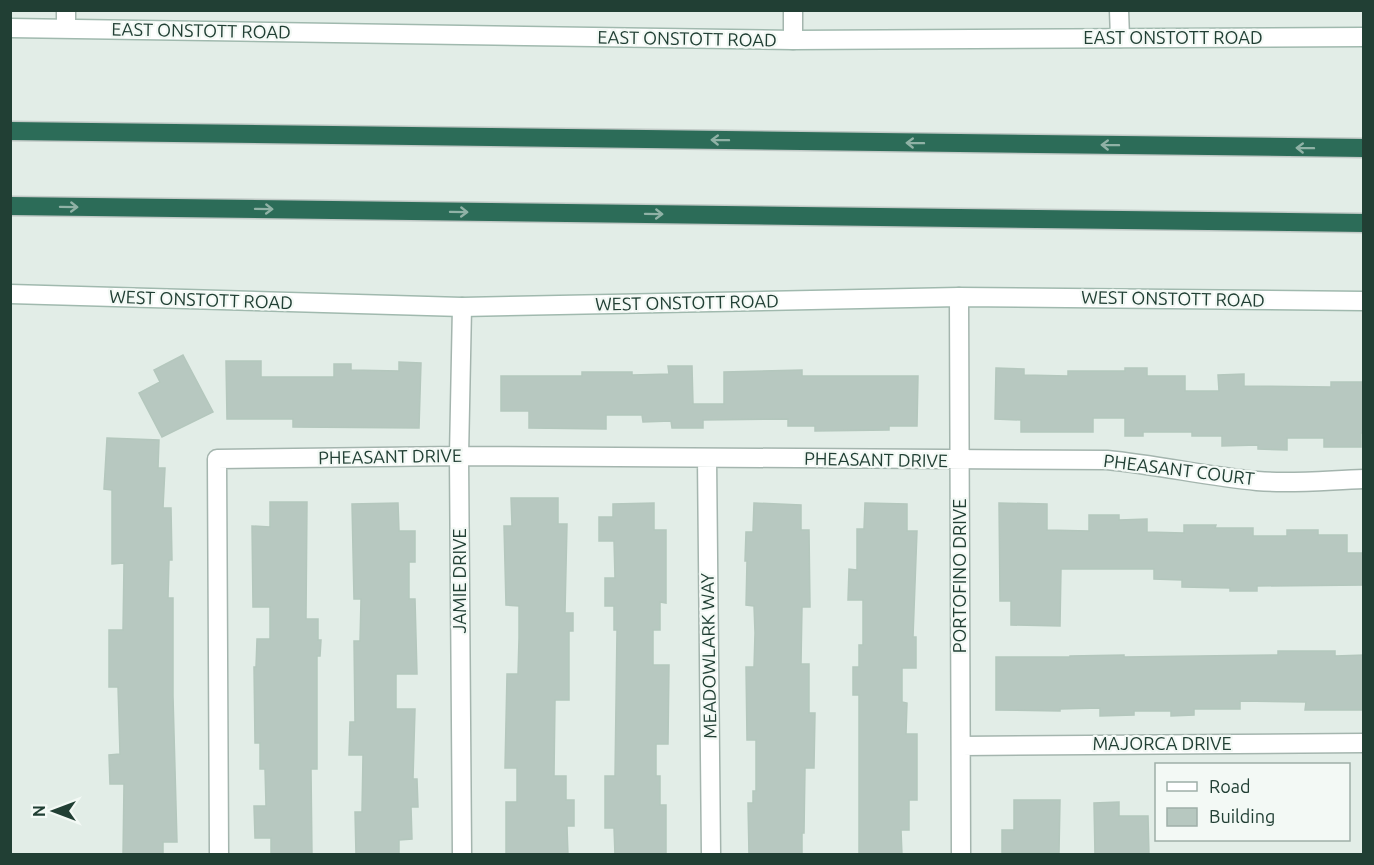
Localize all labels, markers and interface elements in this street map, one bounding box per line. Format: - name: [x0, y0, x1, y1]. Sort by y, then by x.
- street label: EAST ONSTOTT ROAD: [111, 18, 291, 42]
- street label: EAST ONSTOTT ROAD: [597, 26, 777, 50]
- street label: EAST ONSTOTT ROAD: [1083, 27, 1263, 47]
- one-way arrow: [711, 134, 731, 146]
- one-way arrow: [906, 137, 926, 149]
- one-way arrow: [1101, 139, 1121, 151]
- one-way arrow: [1296, 142, 1316, 154]
- one-way arrow: [58, 201, 78, 213]
- one-way arrow: [253, 203, 273, 215]
- one-way arrow: [448, 206, 468, 218]
- one-way arrow: [643, 208, 663, 220]
- street label: WEST ONSTOTT ROAD: [109, 286, 293, 312]
- street label: WEST ONSTOTT ROAD: [1081, 286, 1265, 310]
- street label: WEST ONSTOTT ROAD: [595, 290, 779, 314]
- street label: PHEASANT DRIVE: [318, 445, 462, 467]
- street label: PHEASANT DRIVE: [804, 448, 948, 470]
- street label: PHEASANT COURT: [1102, 450, 1256, 488]
- street label: PORTOFINO DRIVE: [949, 499, 969, 653]
- street label: JAMIE DRIVE: [449, 528, 469, 634]
- street label: MEADOWLARK WAY: [697, 572, 719, 739]
- street label: MAJORCA DRIVE: [1092, 733, 1232, 753]
- legend: [1155, 763, 1350, 841]
- text: Road: [1209, 776, 1251, 796]
- north arrow: [24, 781, 84, 841]
- text: N: [30, 805, 48, 817]
- text: Building: [1209, 806, 1275, 826]

